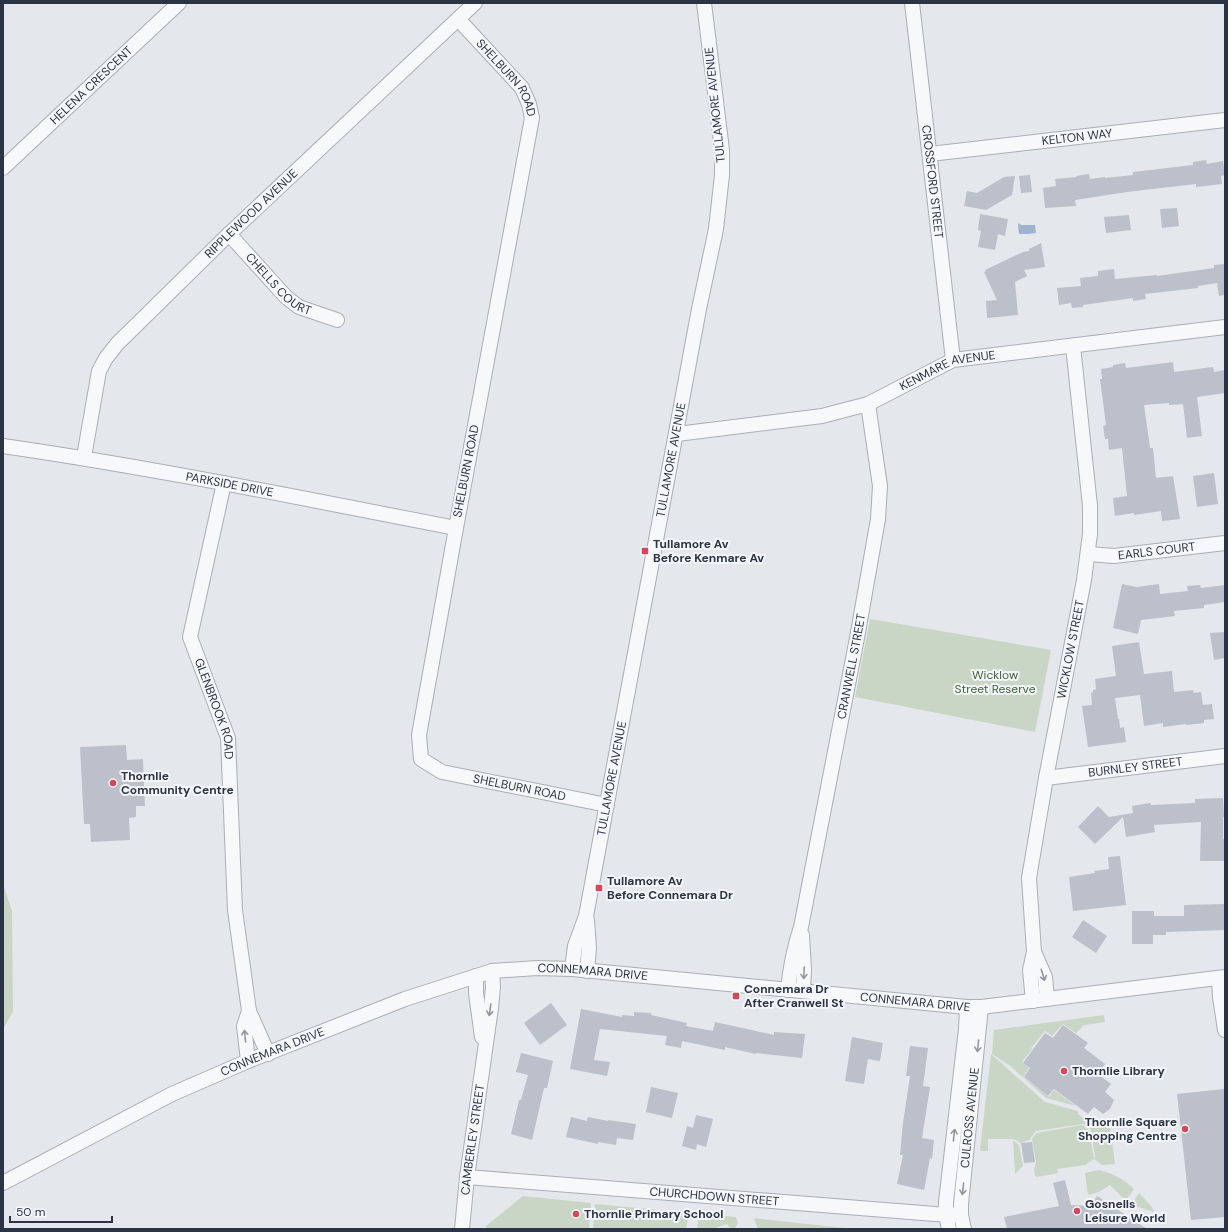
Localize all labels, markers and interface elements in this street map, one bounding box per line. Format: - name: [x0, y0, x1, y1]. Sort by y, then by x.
- street label: SHELBURN ROAD: [472, 36, 539, 118]
- street label: HELENA CRESCENT: [47, 42, 136, 128]
- street label: TULLAMORE AVENUE: [701, 46, 729, 164]
- street label: CROSSFORD STREET: [918, 124, 947, 240]
- street label: KELTON WAY: [1041, 125, 1113, 149]
- street label: RIPPLEWOOD AVENUE: [201, 165, 301, 262]
- street label: CHELLS COURT: [242, 250, 314, 319]
- street label: KENMARE AVENUE: [897, 347, 996, 394]
- street label: TULLAMORE AVENUE: [652, 401, 689, 519]
- street label: SHELBURN ROAD: [449, 423, 483, 519]
- street label: PARKSIDE DRIVE: [185, 468, 275, 501]
- place label: Tullamore Av Before Kenmare Av: [653, 536, 764, 566]
- street label: EARLS COURT: [1117, 539, 1196, 563]
- marker: Tullamore Av Before Kenmare Av: [640, 546, 650, 556]
- street label: WICKLOW STREET: [1053, 598, 1088, 700]
- street label: CRANWELL STREET: [833, 612, 869, 720]
- street label: GLENBROOK ROAD: [191, 656, 237, 760]
- park label: Wicklow Street Reserve: [955, 667, 1036, 697]
- street label: TULLAMORE AVENUE: [593, 720, 630, 837]
- street label: BURNLEY STREET: [1087, 753, 1184, 781]
- place label: Thornlie Community Centre: [121, 768, 234, 798]
- street label: SHELBURN ROAD: [472, 770, 567, 805]
- marker: Thornlie Community Centre: [108, 778, 118, 788]
- place label: Tullamore Av Before Connemara Dr: [607, 873, 733, 903]
- marker: Tullamore Av Before Connemara Dr: [594, 883, 604, 893]
- street label: CONNEMARA DRIVE: [537, 960, 649, 984]
- one-way arrow: [800, 966, 807, 979]
- one-way arrow: [1040, 968, 1047, 981]
- place label: Connemara Dr After Cranwell St: [744, 981, 844, 1011]
- street label: CONNEMARA DRIVE: [859, 989, 971, 1015]
- marker: Connemara Dr After Cranwell St: [731, 991, 741, 1001]
- one-way arrow: [486, 1003, 494, 1016]
- street label: CONNEMARA DRIVE: [218, 1024, 327, 1080]
- one-way arrow: [241, 1030, 249, 1043]
- one-way arrow: [974, 1039, 981, 1052]
- place label: Thornlie Library: [1072, 1063, 1165, 1079]
- marker: Thornlie Library: [1059, 1066, 1069, 1076]
- street label: CULROSS AVENUE: [957, 1067, 983, 1169]
- street label: CAMBERLEY STREET: [457, 1083, 488, 1196]
- place label: Thornlie Square Shopping Centre: [1078, 1114, 1177, 1144]
- marker: Thornlie Square Shopping Centre: [1180, 1124, 1190, 1134]
- one-way arrow: [951, 1129, 958, 1142]
- one-way arrow: [959, 1182, 967, 1195]
- street label: CHURCHDOWN STREET: [649, 1183, 780, 1210]
- place label: Gosnells Leisure World: [1085, 1196, 1166, 1226]
- scale bar: [10, 1198, 112, 1224]
- text: 50 m: [16, 1204, 45, 1220]
- place label: Thornlie Primary School: [584, 1206, 723, 1222]
- marker: Gosnells Leisure World: [1072, 1206, 1082, 1216]
- marker: Thornlie Primary School: [571, 1209, 581, 1219]

